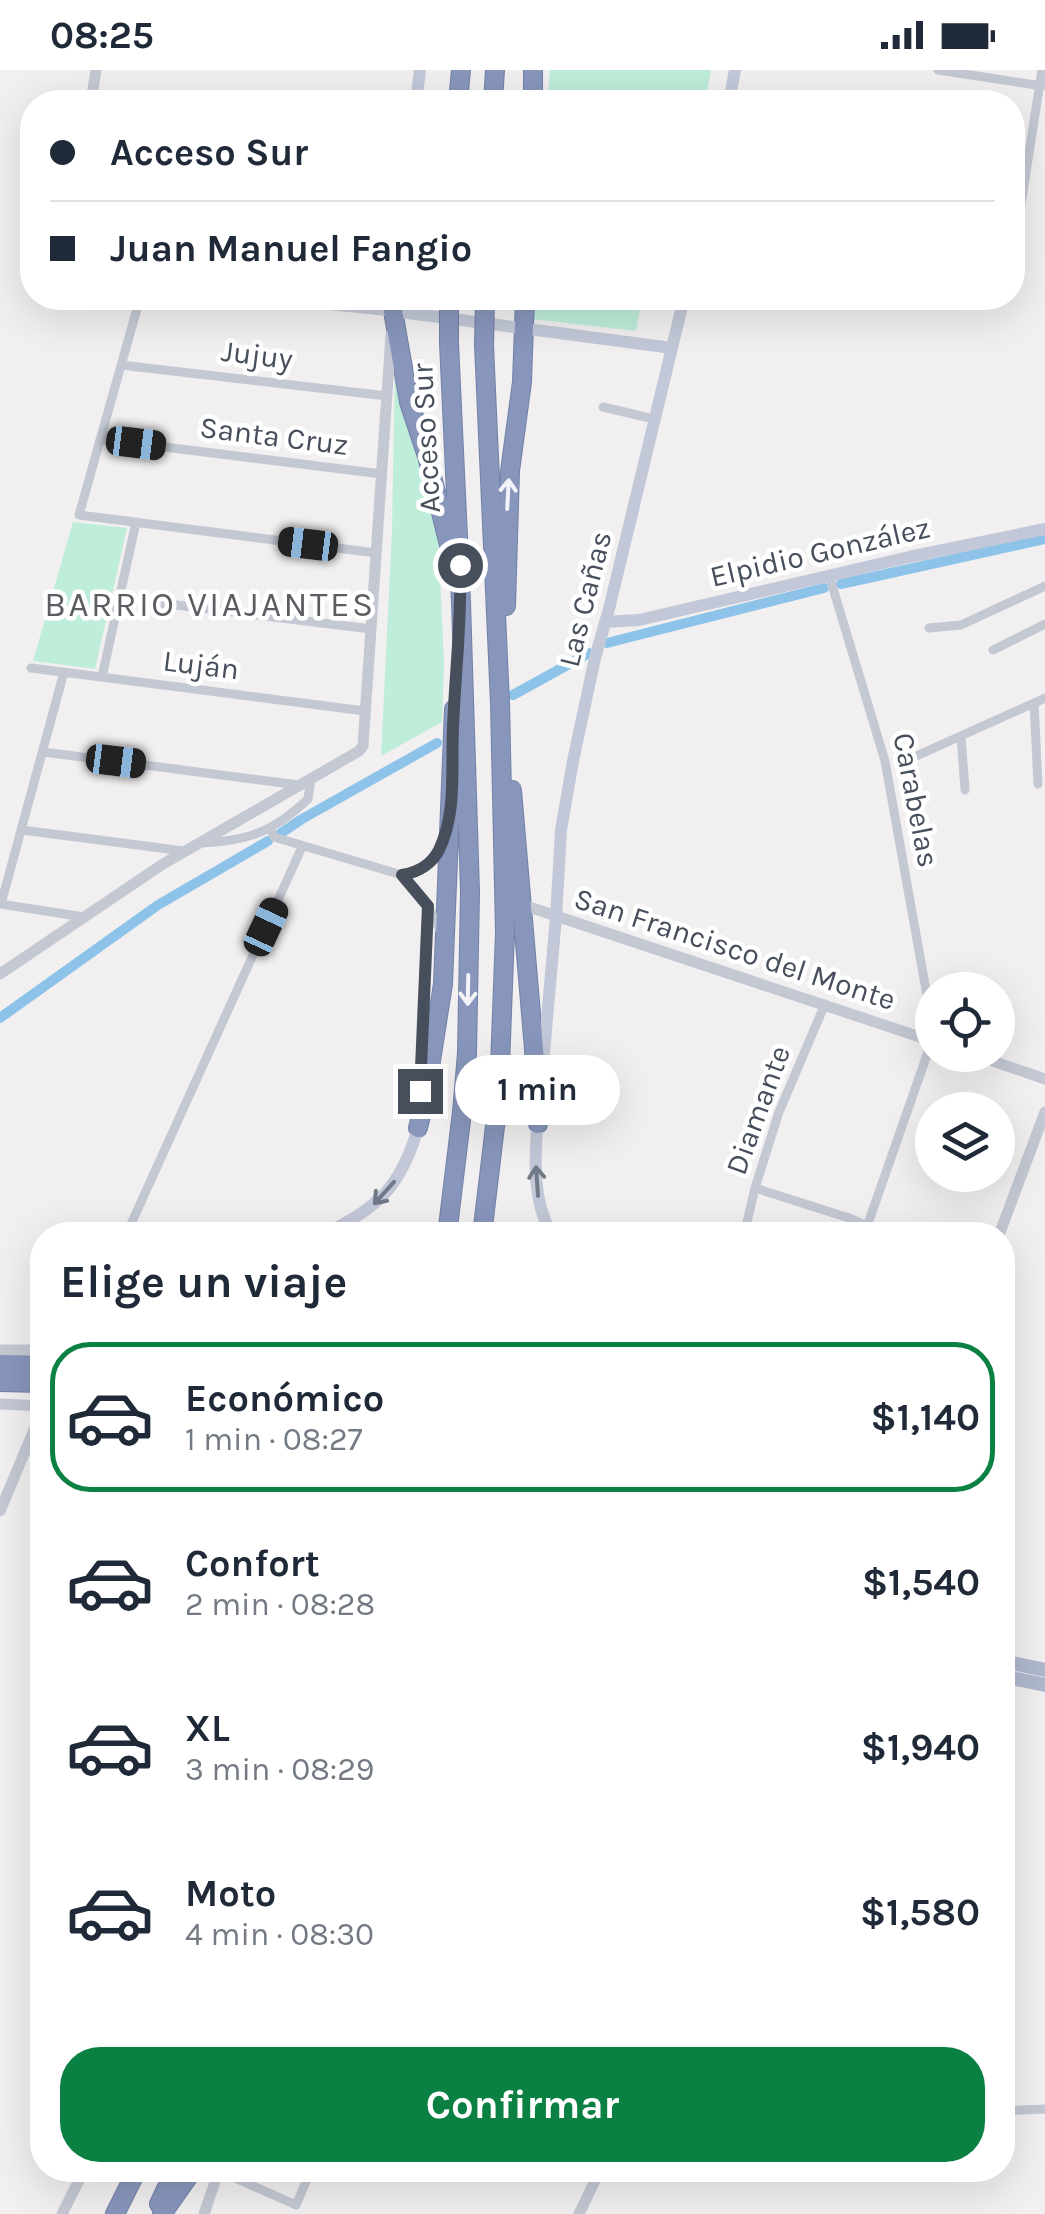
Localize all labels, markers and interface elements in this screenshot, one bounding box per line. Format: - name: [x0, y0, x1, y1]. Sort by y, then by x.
- text: 08:25: [50, 13, 154, 58]
- text: Acceso Sur: [110, 130, 308, 175]
- text: Juan Manuel Fangio: [110, 226, 472, 271]
- street label: Jujuy: [219, 333, 295, 377]
- street label: Acceso Sur: [404, 362, 448, 514]
- street label: Santa Cruz: [198, 409, 350, 463]
- car: [104, 424, 168, 462]
- one-way arrow: [499, 478, 518, 510]
- street label: Elpidio González: [707, 509, 933, 595]
- car: [276, 525, 340, 563]
- street label: Las Cañas: [551, 527, 619, 671]
- route start: [438, 543, 483, 588]
- district label: BARRIO VIAJANTES: [44, 584, 376, 625]
- street label: Luján: [161, 642, 241, 688]
- street label: Carabelas: [885, 730, 947, 870]
- car: [84, 742, 148, 780]
- street label: San Francisco del Monte: [570, 880, 900, 1018]
- car: [240, 893, 292, 961]
- one-way arrow: [458, 972, 478, 1005]
- map controls: [915, 972, 1015, 1192]
- button: locate: [915, 972, 1015, 1072]
- street label: Diamante: [718, 1041, 798, 1179]
- callout: 1 min: [455, 1056, 620, 1126]
- route end: [398, 1069, 443, 1114]
- text: 1 min: [497, 1071, 578, 1108]
- button: layers: [915, 1092, 1015, 1192]
- one-way arrow: [527, 1165, 546, 1197]
- one-way arrow: [372, 1180, 395, 1205]
- text: Elige un viaje: [60, 1256, 347, 1308]
- icon: car: [65, 1372, 155, 1462]
- text: Económico: [185, 1376, 384, 1421]
- text: $1,140: [870, 1395, 980, 1440]
- text: 1 min · 08:27: [185, 1421, 362, 1458]
- icon: car: [65, 1537, 155, 1627]
- text: Confort: [185, 1541, 320, 1586]
- text: $1,540: [862, 1560, 980, 1605]
- text: 2 min · 08:28: [185, 1586, 375, 1623]
- icon: car: [65, 1702, 155, 1792]
- text: XL: [185, 1706, 230, 1751]
- text: $1,940: [861, 1725, 980, 1770]
- text: 3 min · 08:29: [185, 1751, 374, 1788]
- icon: car: [65, 1867, 155, 1957]
- text: Moto: [185, 1871, 276, 1916]
- text: $1,580: [860, 1890, 980, 1935]
- text: 4 min · 08:30: [185, 1916, 374, 1953]
- button: Confirmar: [60, 2047, 985, 2162]

